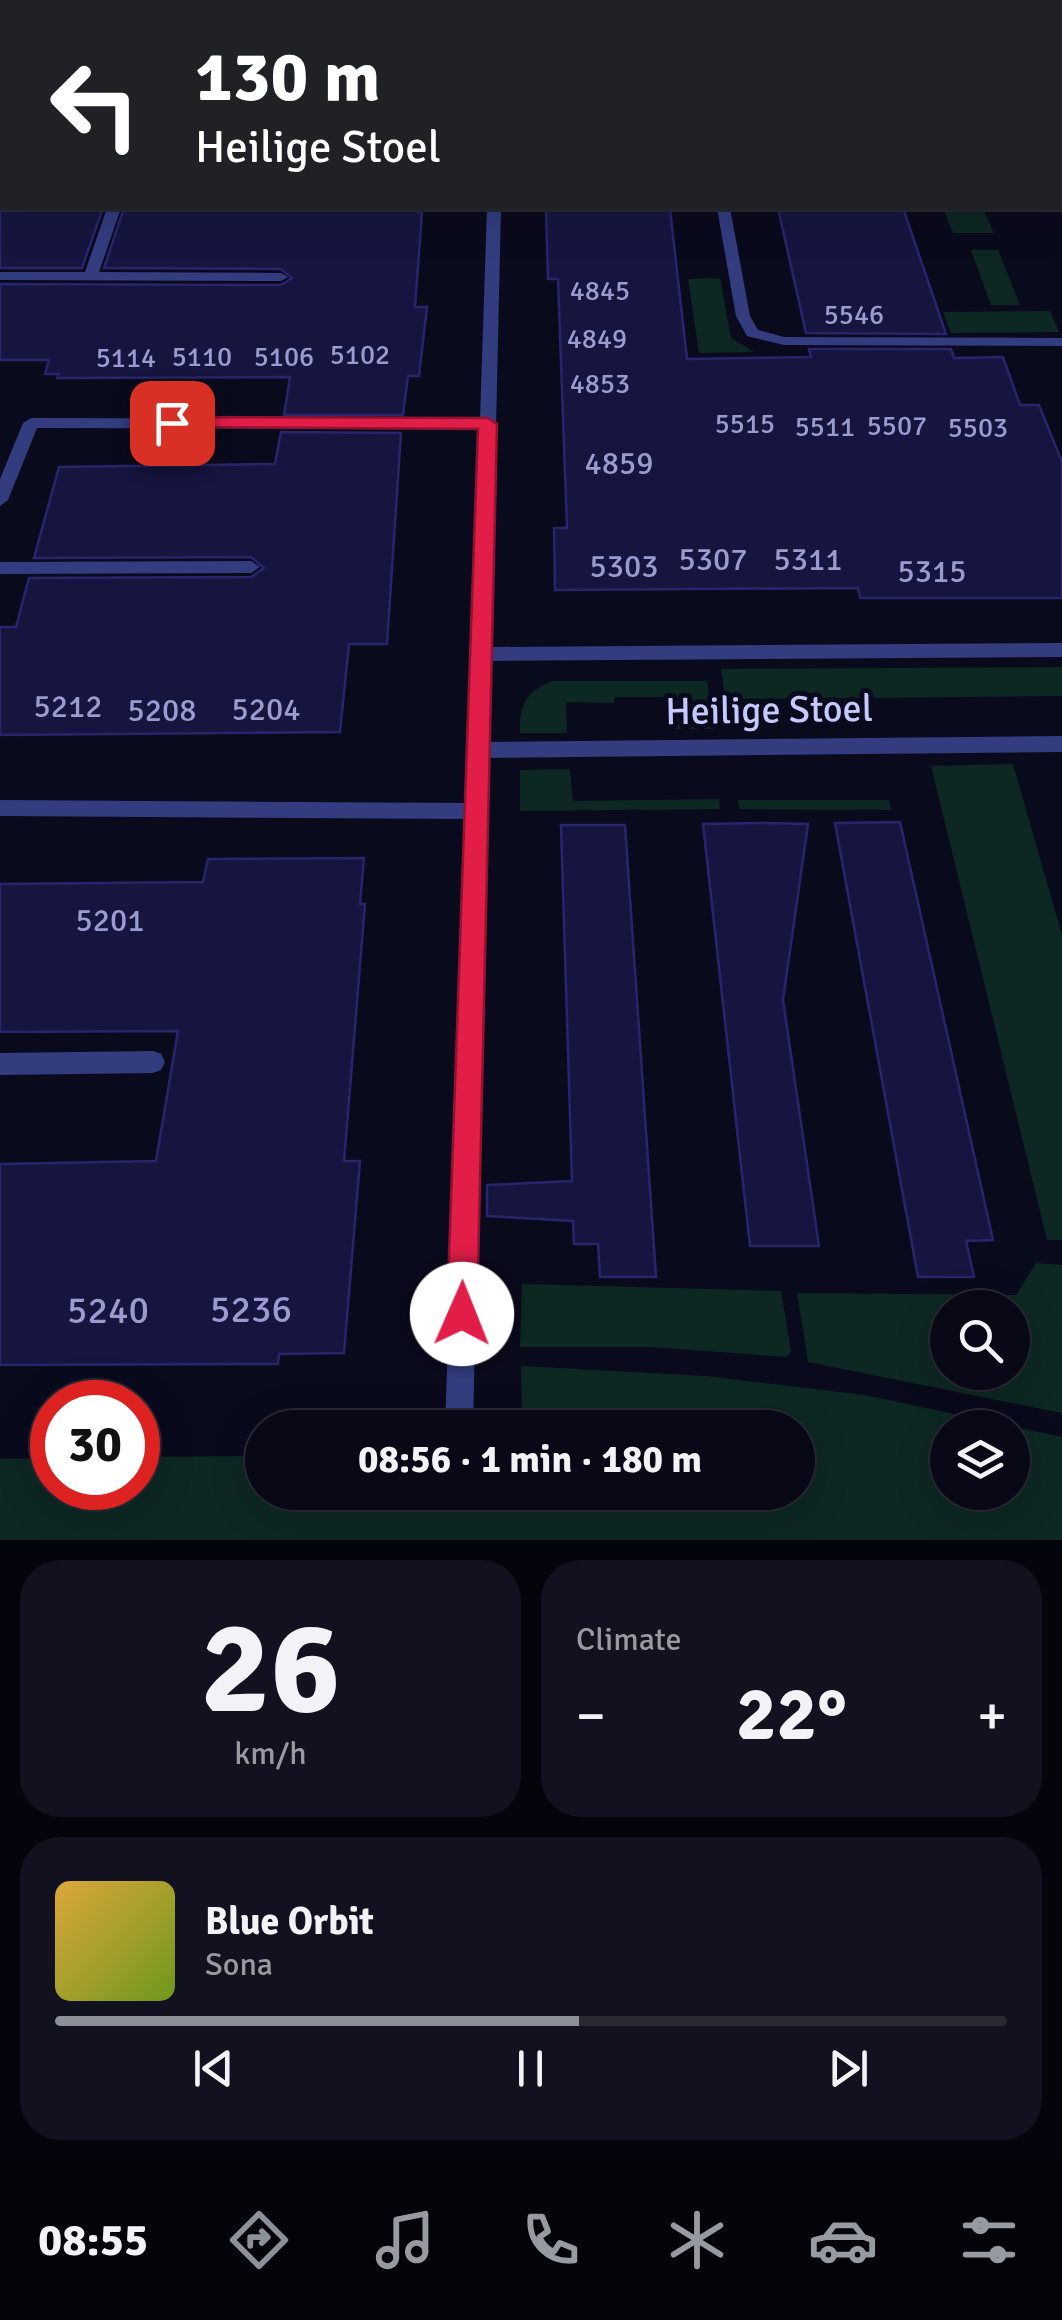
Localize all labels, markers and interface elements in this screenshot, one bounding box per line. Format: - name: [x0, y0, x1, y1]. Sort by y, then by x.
- text: 130 m: [195, 34, 380, 120]
- icon: left: [30, 40, 160, 170]
- text: Heilige Stoel: [195, 120, 441, 175]
- house number: 4845: [570, 274, 630, 308]
- house number: 5546: [824, 298, 884, 332]
- house number: 4849: [567, 322, 627, 356]
- house number: 5102: [330, 338, 390, 372]
- house number: 5110: [172, 340, 232, 374]
- house number: 5106: [254, 340, 314, 374]
- house number: 5114: [96, 341, 156, 375]
- house number: 4853: [570, 367, 630, 401]
- pin: [130, 381, 215, 466]
- icon: arrive: [145, 396, 200, 451]
- house number: 5515: [715, 407, 775, 441]
- house number: 5507: [867, 409, 927, 443]
- house number: 5511: [795, 410, 855, 444]
- house number: 5503: [948, 411, 1008, 445]
- house number: 4859: [584, 444, 654, 483]
- house number: 5307: [678, 540, 748, 579]
- house number: 5311: [773, 540, 843, 579]
- house number: 5303: [589, 547, 659, 586]
- house number: 5315: [897, 552, 967, 591]
- street label: Heilige Stoel: [665, 685, 873, 735]
- house number: 5212: [33, 687, 103, 726]
- house number: 5204: [231, 690, 301, 729]
- house number: 5208: [127, 691, 197, 730]
- house number: 5201: [75, 901, 145, 940]
- position arrow: [410, 1262, 514, 1366]
- house number: 5236: [210, 1286, 292, 1333]
- house number: 5240: [67, 1287, 149, 1334]
- map controls: [930, 1290, 1030, 1510]
- button: search: [930, 1290, 1030, 1390]
- speed limit sign: 30: [30, 1380, 160, 1510]
- button: layers: [930, 1410, 1030, 1510]
- text: 08:56 · 1 min · 180 m: [358, 1436, 702, 1483]
- text: 26: [200, 1589, 341, 1749]
- text: Climate: [576, 1620, 682, 1659]
- text: 22°: [736, 1668, 847, 1761]
- text: −: [576, 1682, 606, 1750]
- text: +: [977, 1682, 1007, 1750]
- text: km/h: [234, 1734, 307, 1773]
- text: Blue Orbit: [205, 1898, 374, 1945]
- text: Sona: [205, 1945, 273, 1984]
- icon: previous: [186, 2041, 241, 2096]
- icon: pause: [503, 2041, 558, 2096]
- icon: next: [821, 2041, 876, 2096]
- icon: directions: [224, 2205, 294, 2275]
- icon: music: [370, 2205, 440, 2275]
- icon: phone: [516, 2205, 586, 2275]
- icon: climate: [662, 2205, 732, 2275]
- icon: car: [808, 2205, 878, 2275]
- icon: filters: [954, 2205, 1024, 2275]
- text: 08:55: [38, 2213, 148, 2268]

